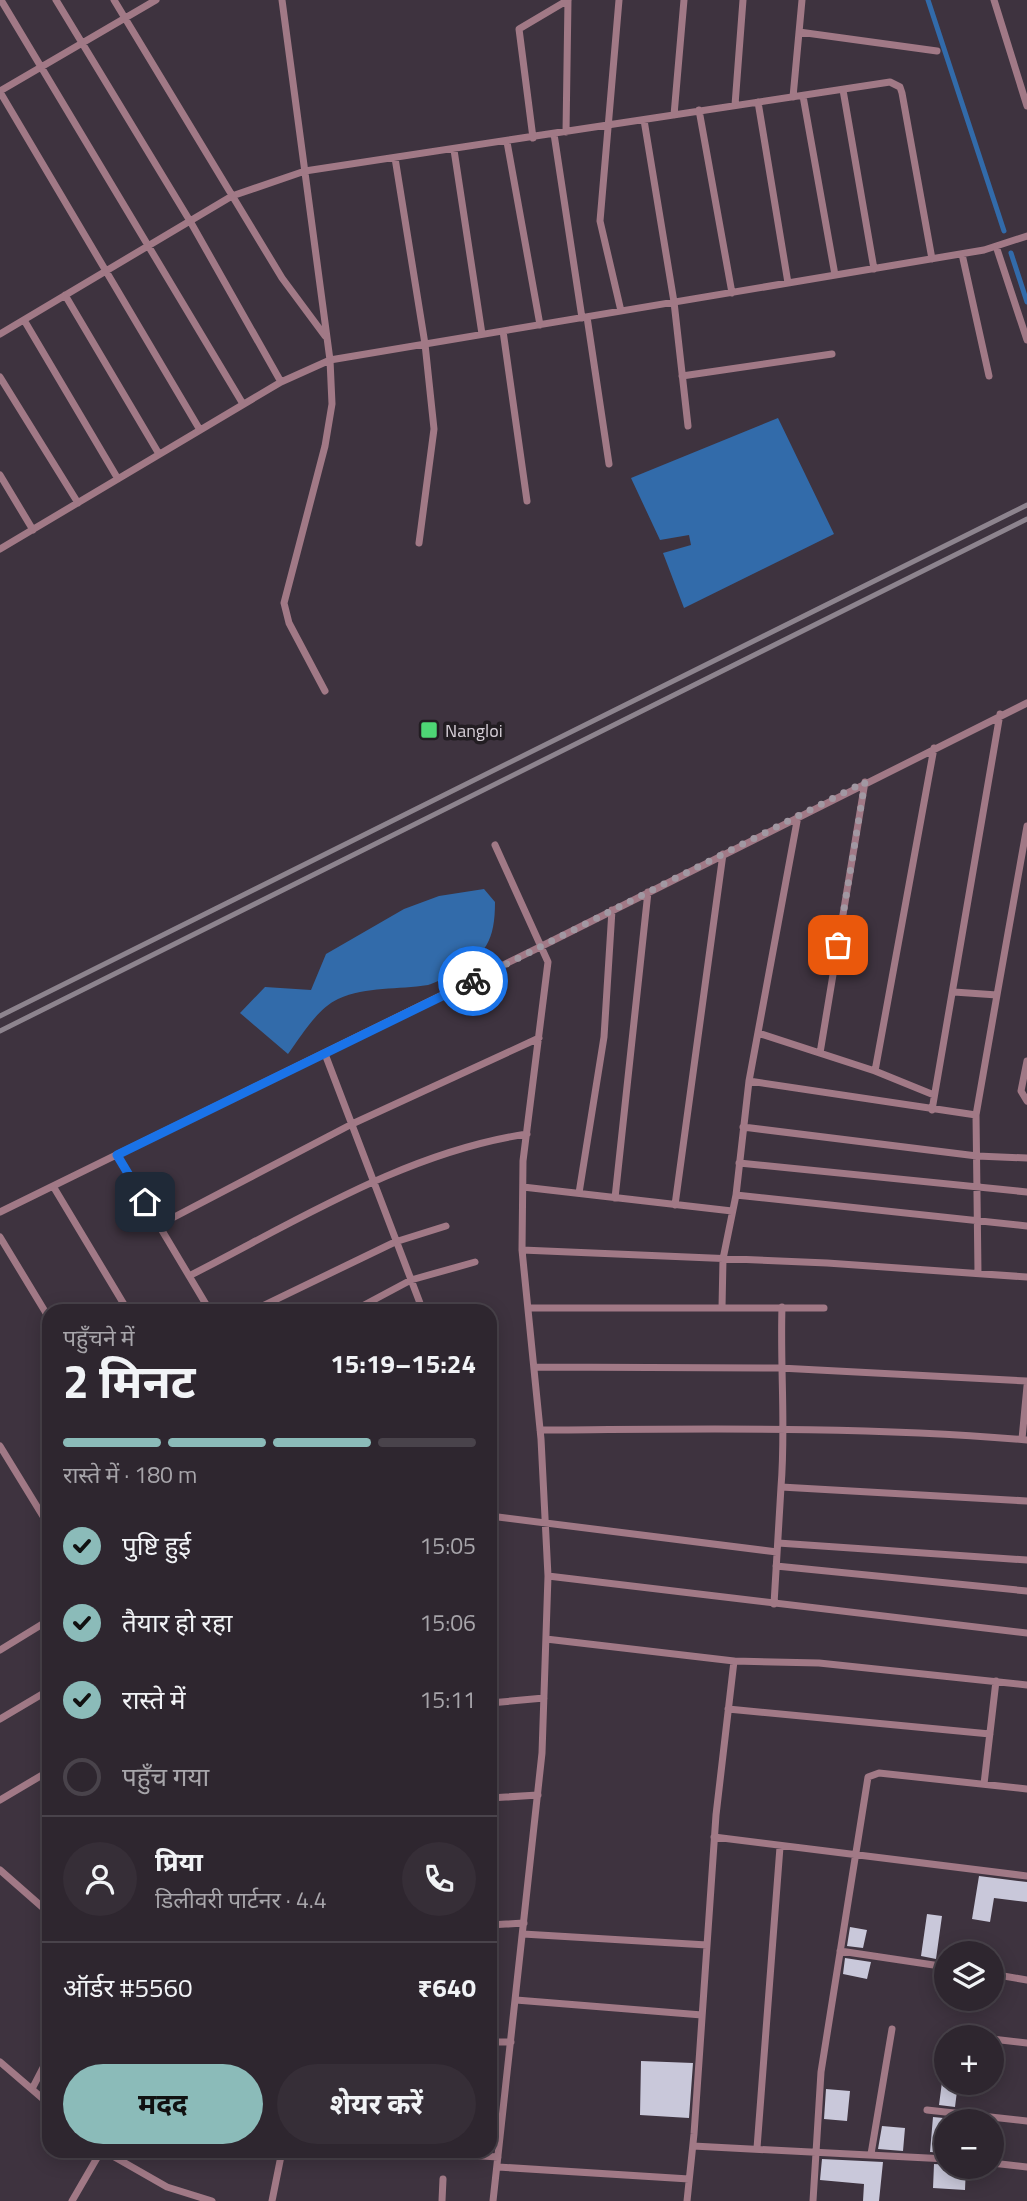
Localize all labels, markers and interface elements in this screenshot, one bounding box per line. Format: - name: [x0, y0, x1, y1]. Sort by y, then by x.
- place label: Nangloi: [445, 717, 503, 744]
- marker: Nangloi: [419, 720, 439, 740]
- pin: [808, 915, 868, 975]
- icon: bag: [819, 926, 857, 964]
- courier: [438, 946, 508, 1016]
- icon: bike: [454, 962, 492, 1000]
- pin: [115, 1172, 175, 1232]
- icon: home: [126, 1183, 164, 1221]
- text: पहुँचने में: [63, 1320, 134, 1355]
- text: 15:19–15:24: [330, 1344, 476, 1383]
- text: 2 मिनट: [63, 1346, 195, 1416]
- text: रास्ते में · 180 m: [63, 1457, 197, 1492]
- text: पुष्टि हुई: [122, 1526, 191, 1565]
- icon: check: [63, 1527, 101, 1565]
- text: 15:05: [419, 1528, 476, 1563]
- text: तैयार हो रहा: [122, 1603, 232, 1642]
- icon: check: [63, 1604, 101, 1642]
- text: 15:06: [419, 1605, 476, 1640]
- text: रास्ते में: [122, 1680, 186, 1719]
- icon: check: [63, 1681, 101, 1719]
- text: 15:11: [419, 1682, 476, 1717]
- text: पहुँच गया: [122, 1757, 209, 1796]
- button: person: [63, 1842, 137, 1916]
- text: प्रिया: [155, 1842, 203, 1881]
- button: phone: [402, 1842, 476, 1916]
- text: डिलीवरी पार्टनर · 4.4: [155, 1882, 327, 1917]
- map controls: [934, 1941, 1004, 2179]
- button: layers: [934, 1941, 1004, 2011]
- text: ऑर्डर #5560: [63, 1968, 193, 2007]
- text: ₹640: [417, 1968, 476, 2007]
- button: +: [934, 2025, 1004, 2095]
- button: मदद: [63, 2064, 263, 2144]
- button: शेयर करें: [277, 2064, 476, 2144]
- button: −: [934, 2109, 1004, 2179]

